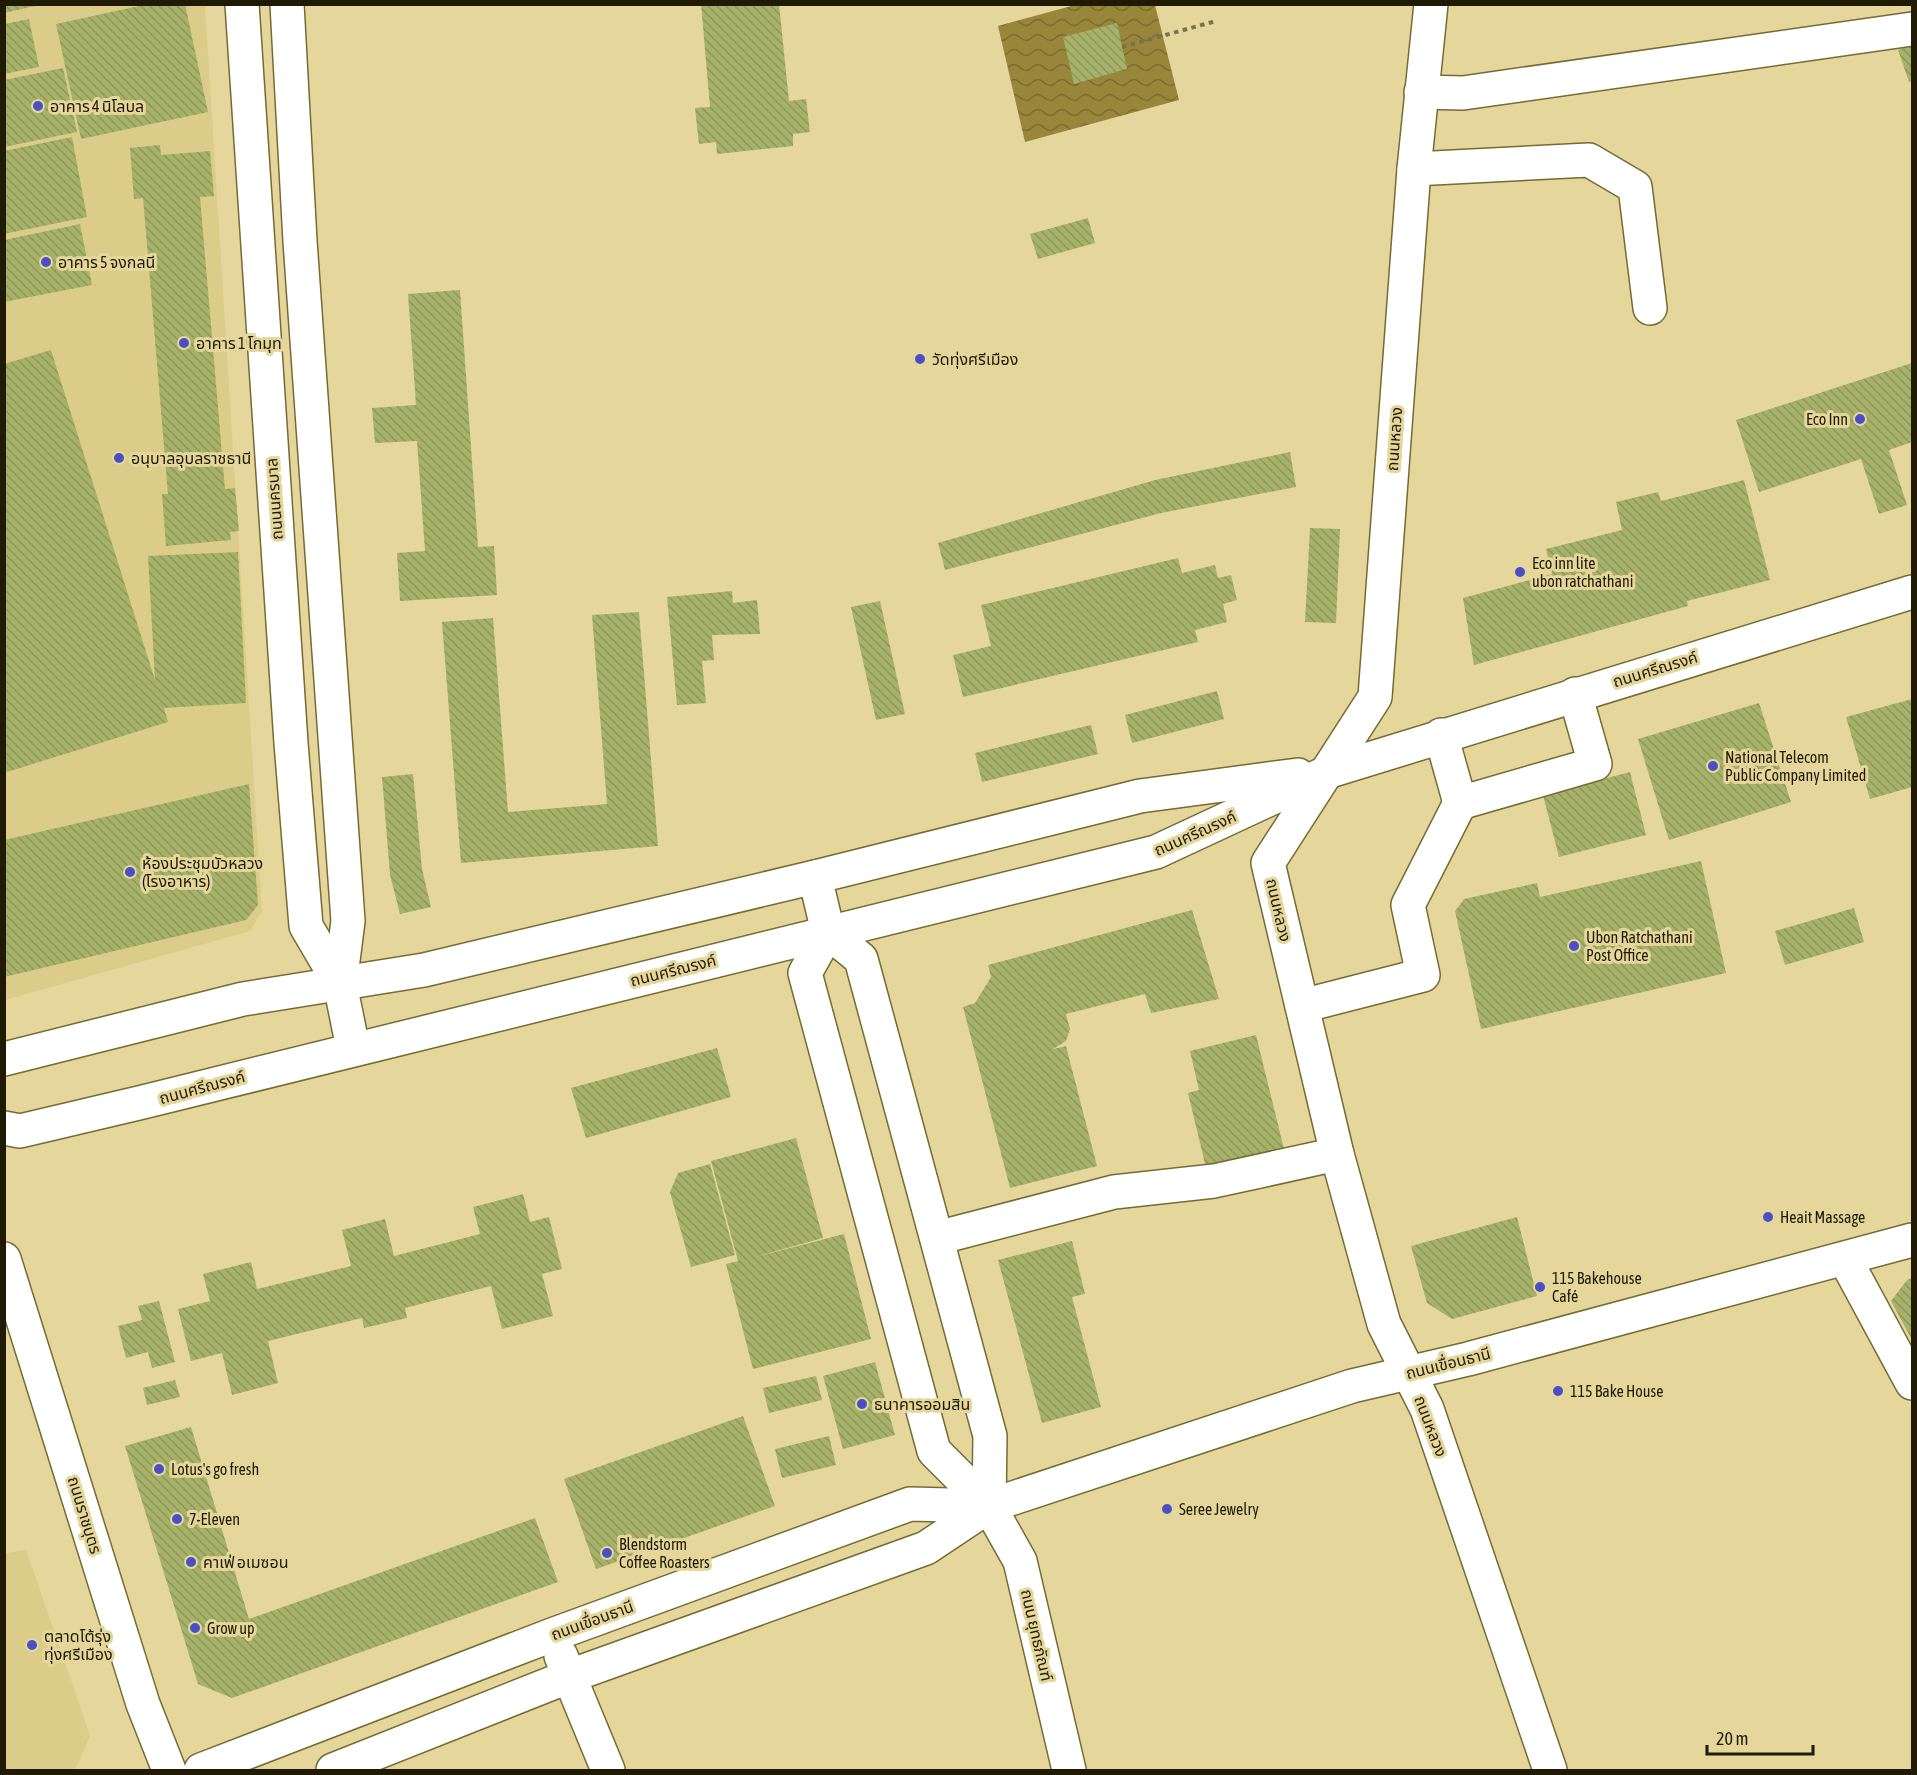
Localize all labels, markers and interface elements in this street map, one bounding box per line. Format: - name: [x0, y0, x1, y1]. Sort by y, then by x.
- place label: อาคาร 4 นิโลบล: [50, 97, 144, 115]
- marker: อาคาร 4 นิโลบล: [31, 99, 45, 113]
- place label: อาคาร 5 จงกลนี: [58, 253, 155, 271]
- marker: อาคาร 5 จงกลนี: [39, 255, 53, 269]
- place label: อาคาร 1 โกมุท: [196, 334, 282, 353]
- marker: อาคาร 1 โกมุท: [177, 336, 191, 350]
- place label: วัดทุ่งศรีเมือง: [932, 350, 1018, 369]
- marker: วัดทุ่งศรีเมือง: [913, 352, 927, 366]
- street label: ถนนหลวง: [1383, 406, 1405, 472]
- place label: Eco Inn: [1806, 410, 1848, 428]
- marker: Eco Inn: [1853, 412, 1867, 426]
- place label: อนุบาลอุบลราชธานี: [131, 449, 251, 468]
- marker: อนุบาลอุบลราชธานี: [112, 451, 126, 465]
- street label: ถนนนครบาล: [262, 457, 286, 541]
- place label: Eco inn lite ubon ratchathani: [1532, 554, 1633, 590]
- marker: Eco inn lite ubon ratchathani: [1513, 565, 1527, 579]
- street label: ถนนศรีณรงค์: [1610, 648, 1700, 690]
- place label: National Telecom Public Company Limited: [1725, 748, 1866, 785]
- marker: National Telecom Public Company Limited: [1706, 759, 1720, 773]
- street label: ถนนศรีณรงค์: [1151, 807, 1239, 859]
- place label: ห้องประชุมบัวหลวง (โรงอาหาร): [142, 854, 263, 891]
- marker: ห้องประชุมบัวหลวง (โรงอาหาร): [123, 865, 137, 879]
- street label: ถนนหลวง: [1263, 877, 1295, 943]
- place label: Ubon Ratchathani Post Office: [1586, 928, 1693, 964]
- marker: Ubon Ratchathani Post Office: [1567, 939, 1581, 953]
- street label: ถนนศรีณรงค์: [628, 951, 718, 989]
- street label: ถนนศรีณรงค์: [157, 1067, 247, 1107]
- place label: Heait Massage: [1780, 1208, 1865, 1227]
- marker: Heait Massage: [1761, 1210, 1775, 1224]
- place label: 115 Bakehouse Café: [1552, 1269, 1642, 1305]
- marker: 115 Bakehouse Café: [1533, 1280, 1547, 1294]
- street label: ถนนเขื่อนธานี: [1403, 1342, 1492, 1382]
- place label: 115 Bake House: [1570, 1382, 1663, 1400]
- marker: 115 Bake House: [1551, 1384, 1565, 1398]
- street label: ถนนหลวง: [1411, 1393, 1451, 1459]
- place label: ธนาคารออมสิน: [874, 1395, 970, 1413]
- marker: ธนาคารออมสิน: [855, 1397, 869, 1411]
- place label: Lotus's go fresh: [171, 1460, 259, 1479]
- marker: Lotus's go fresh: [152, 1462, 166, 1476]
- street label: ถนนราชบุตร: [64, 1474, 105, 1556]
- place label: Seree Jewelry: [1179, 1500, 1259, 1519]
- marker: Seree Jewelry: [1160, 1502, 1174, 1516]
- place label: 7-Eleven: [189, 1510, 240, 1528]
- marker: 7-Eleven: [170, 1512, 184, 1526]
- place label: Blendstorm Coffee Roasters: [619, 1535, 710, 1571]
- marker: Blendstorm Coffee Roasters: [600, 1546, 614, 1560]
- place label: คาเฟ่ อเมซอน: [203, 1553, 288, 1571]
- marker: คาเฟ่ อเมซอน: [184, 1555, 198, 1569]
- street label: ถนน ยุทธภัณฑ์: [1017, 1587, 1056, 1683]
- street label: ถนนเขื่อนธานี: [548, 1595, 636, 1643]
- place label: Grow up: [207, 1619, 255, 1638]
- marker: Grow up: [188, 1621, 202, 1635]
- place label: ตลาดโต้รุ่ง ทุ่งศรีเมือง: [44, 1627, 113, 1664]
- marker: ตลาดโต้รุ่ง ทุ่งศรีเมือง: [25, 1638, 39, 1652]
- scale bar: [1707, 1718, 1814, 1756]
- text: 20 m: [1716, 1728, 1748, 1749]

